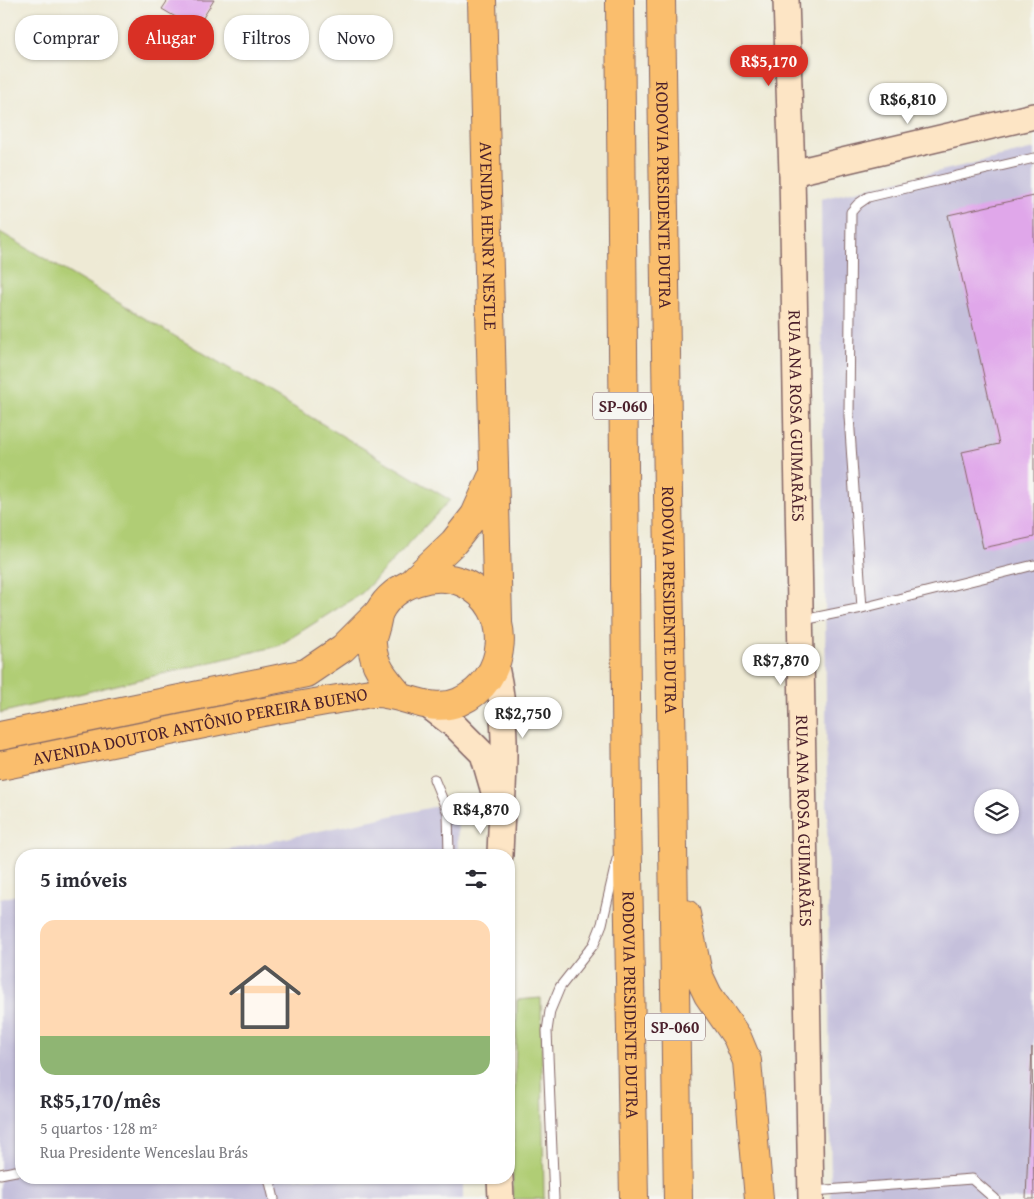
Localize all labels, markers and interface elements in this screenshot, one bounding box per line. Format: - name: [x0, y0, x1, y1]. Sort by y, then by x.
- chip: Comprar: [15, 15, 118, 60]
- chip: Alugar: [128, 15, 214, 60]
- chip: Filtros: [224, 15, 309, 60]
- chip: Novo: [319, 15, 393, 60]
- pin: R$5,170: [723, 44, 815, 87]
- text: R$5,170: [741, 49, 797, 73]
- street label: RODOVIA PRESIDENTE DUTRA: [649, 81, 679, 309]
- pin: R$6,810: [862, 82, 954, 125]
- text: R$6,810: [880, 87, 936, 111]
- street label: AVENIDA HENRY NESTLE: [473, 141, 505, 331]
- street label: RUA ANA ROSA GUIMARÃES: [782, 310, 812, 522]
- road number: SP-060: [593, 392, 653, 420]
- street label: RODOVIA PRESIDENTE DUTRA: [655, 486, 685, 714]
- pin: R$7,870: [735, 644, 827, 686]
- text: R$7,870: [753, 648, 809, 672]
- street label: AVENIDA DOUTOR ANTÔNIO PEREIRA BUENO: [30, 680, 370, 772]
- pin: R$2,750: [477, 696, 569, 739]
- text: R$2,750: [495, 701, 551, 725]
- street label: RUA ANA ROSA GUIMARÃES: [789, 715, 820, 927]
- map controls: [974, 789, 1019, 834]
- button: layers: [974, 789, 1019, 834]
- pin: R$4,870: [435, 792, 527, 835]
- text: R$4,870: [453, 797, 509, 821]
- text: 5 imóveis: [40, 864, 127, 895]
- icon: filters: [462, 865, 490, 893]
- street label: RODOVIA PRESIDENTE DUTRA: [615, 891, 647, 1119]
- icon: home: [220, 952, 310, 1042]
- road number: SP-060: [645, 1014, 705, 1040]
- text: R$5,170/mês: [40, 1085, 161, 1116]
- text: 5 quartos · 128 m²: [40, 1116, 157, 1140]
- text: Rua Presidente Wenceslau Brás: [40, 1140, 248, 1164]

